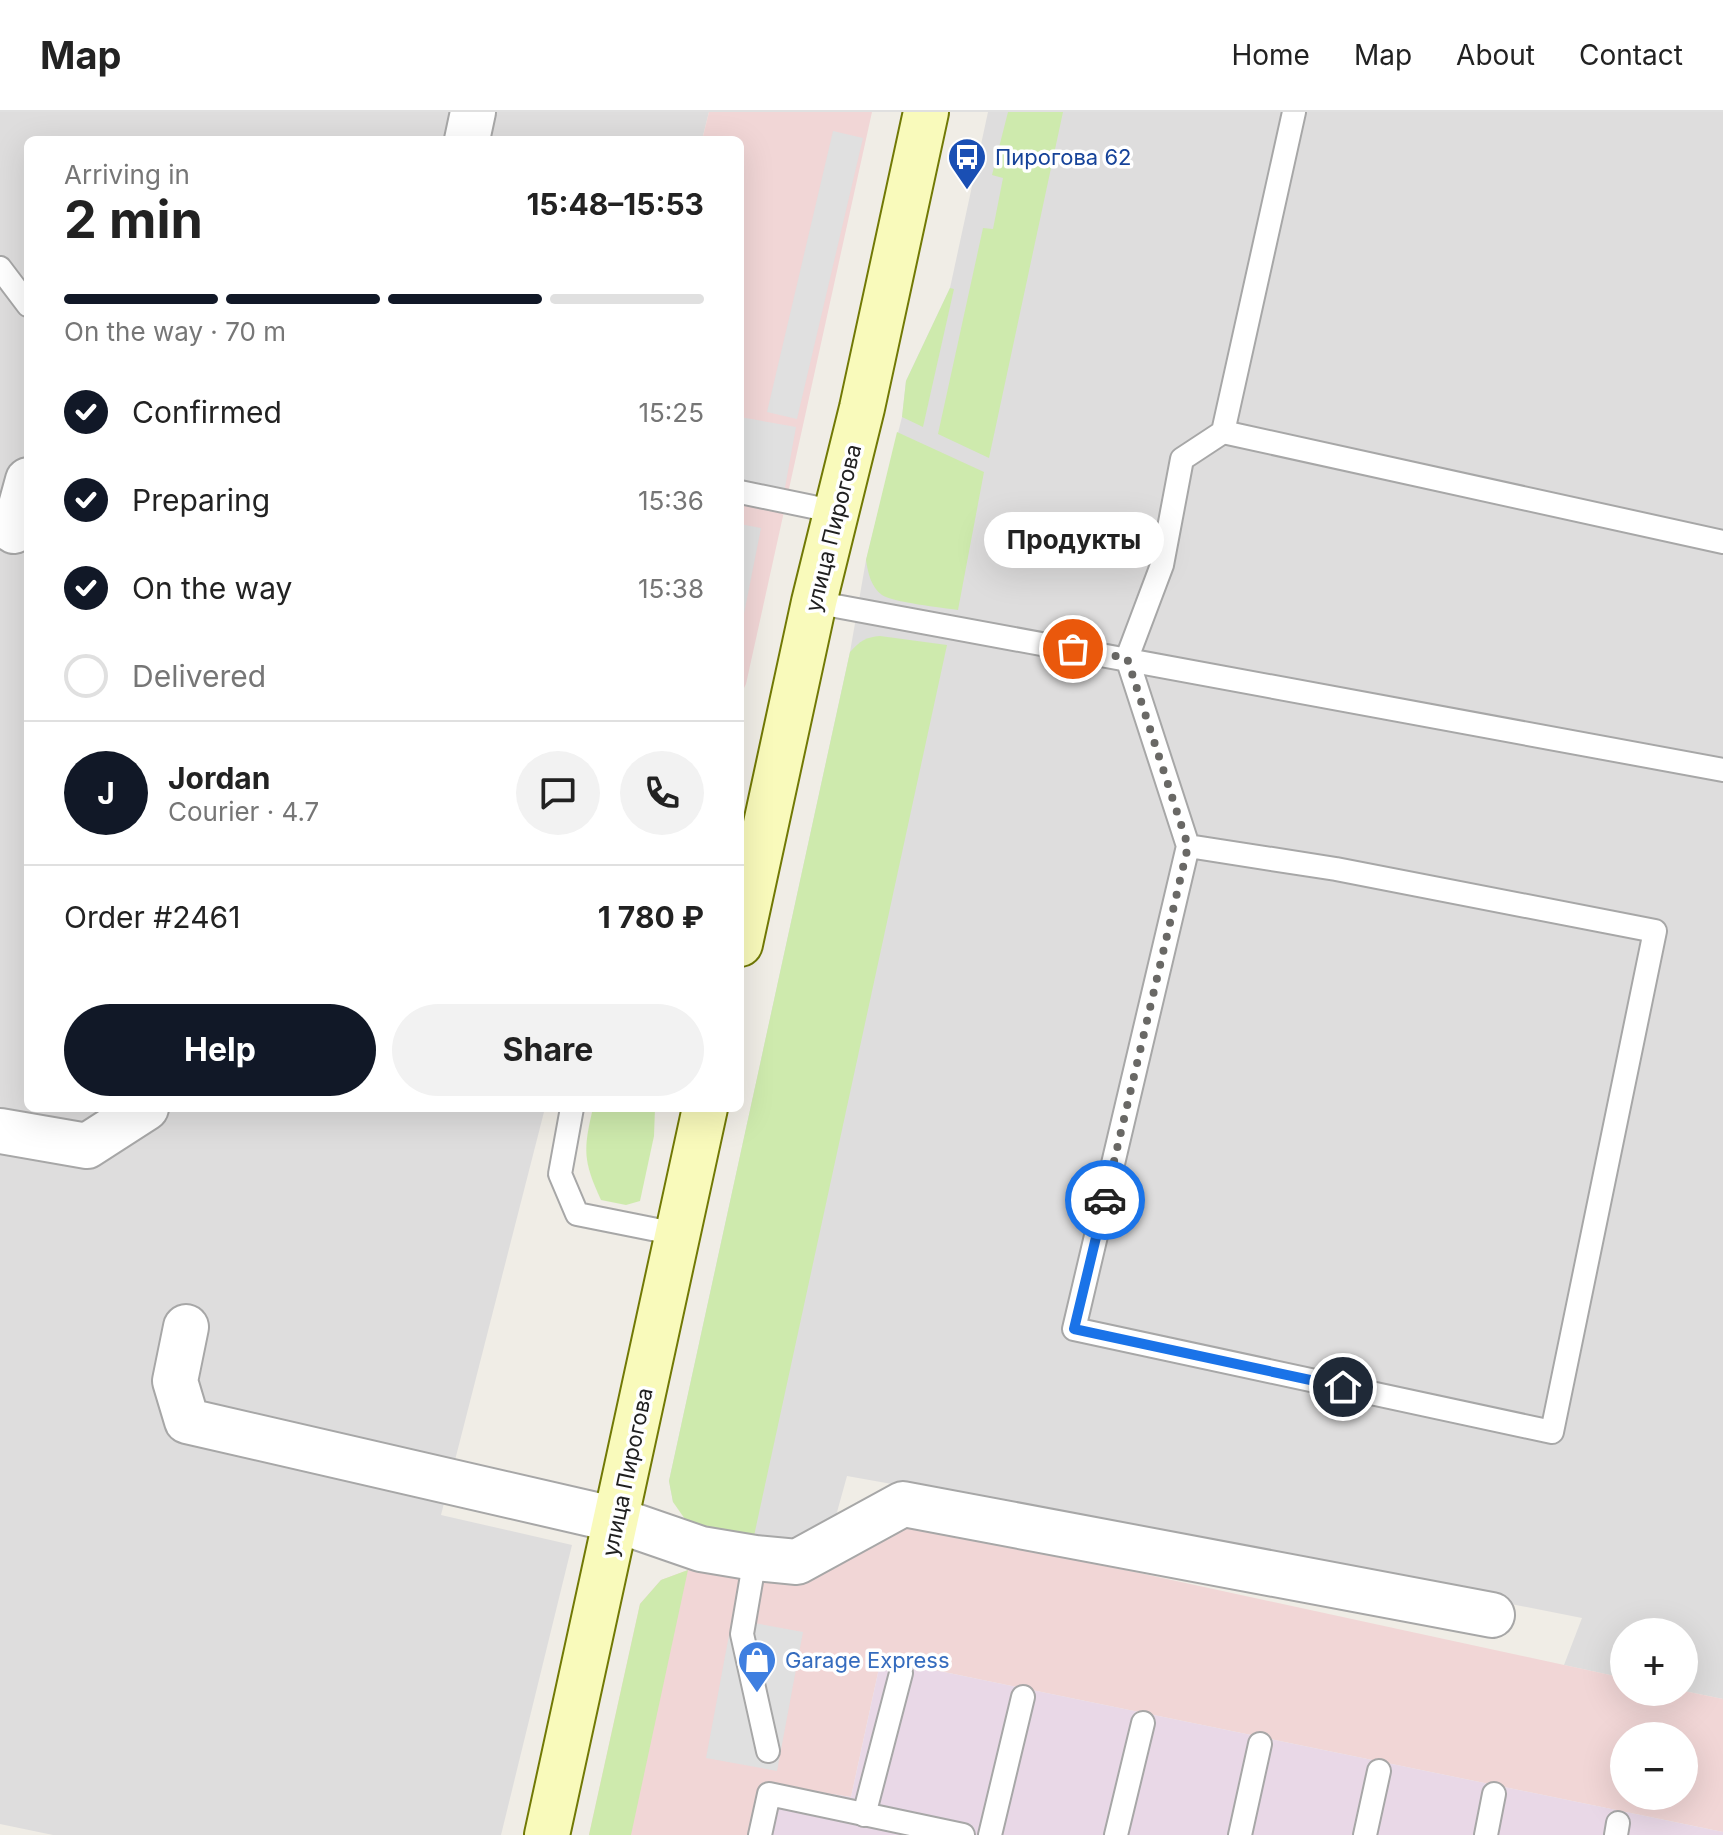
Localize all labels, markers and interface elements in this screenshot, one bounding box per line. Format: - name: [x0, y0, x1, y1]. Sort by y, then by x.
- text: Map: [40, 32, 121, 78]
- text: Home: [1231, 38, 1310, 72]
- text: Map: [1354, 38, 1412, 72]
- text: About: [1456, 38, 1535, 72]
- text: Contact: [1579, 38, 1683, 72]
- bus stop icon: Пирогова 62: [946, 136, 988, 191]
- place label: Пирогова 62: [995, 144, 1131, 170]
- text: Arriving in: [64, 159, 190, 190]
- text: 15:48–15:53: [526, 186, 704, 222]
- text: 2 min: [64, 188, 203, 251]
- text: On the way · 70 m: [64, 316, 286, 347]
- icon: check: [64, 390, 108, 434]
- text: Confirmed: [132, 394, 282, 430]
- text: 15:25: [638, 397, 704, 428]
- street label: улица Пирогова: [800, 441, 866, 615]
- icon: check: [64, 478, 108, 522]
- text: Preparing: [132, 482, 270, 518]
- text: 15:36: [638, 485, 704, 516]
- callout: Продукты: [983, 513, 1163, 569]
- text: Продукты: [1007, 524, 1141, 555]
- icon: check: [64, 566, 108, 610]
- text: On the way: [132, 570, 292, 606]
- text: 15:38: [638, 573, 704, 604]
- pin: [1039, 615, 1107, 683]
- icon: bag: [1051, 627, 1095, 671]
- text: Delivered: [132, 658, 266, 694]
- button: chat: [516, 751, 600, 835]
- button: phone: [620, 751, 704, 835]
- text: Jordan: [168, 760, 270, 796]
- text: J: [97, 775, 115, 811]
- text: Courier · 4.7: [168, 796, 319, 827]
- text: Order #2461: [64, 899, 240, 935]
- text: 1 780 ₽: [598, 899, 704, 935]
- button: Help: [64, 1004, 376, 1096]
- button: Share: [392, 1004, 704, 1096]
- courier: [1065, 1160, 1145, 1240]
- icon: car: [1083, 1178, 1127, 1222]
- pin: [1309, 1353, 1377, 1421]
- icon: home: [1321, 1365, 1365, 1409]
- street label: улица Пирогова: [596, 1385, 658, 1559]
- map controls: [1610, 1618, 1698, 1810]
- button: +: [1610, 1618, 1698, 1706]
- shop icon: Garage Express: [736, 1639, 778, 1694]
- place label: Garage Express: [785, 1647, 950, 1673]
- button: −: [1610, 1722, 1698, 1810]

